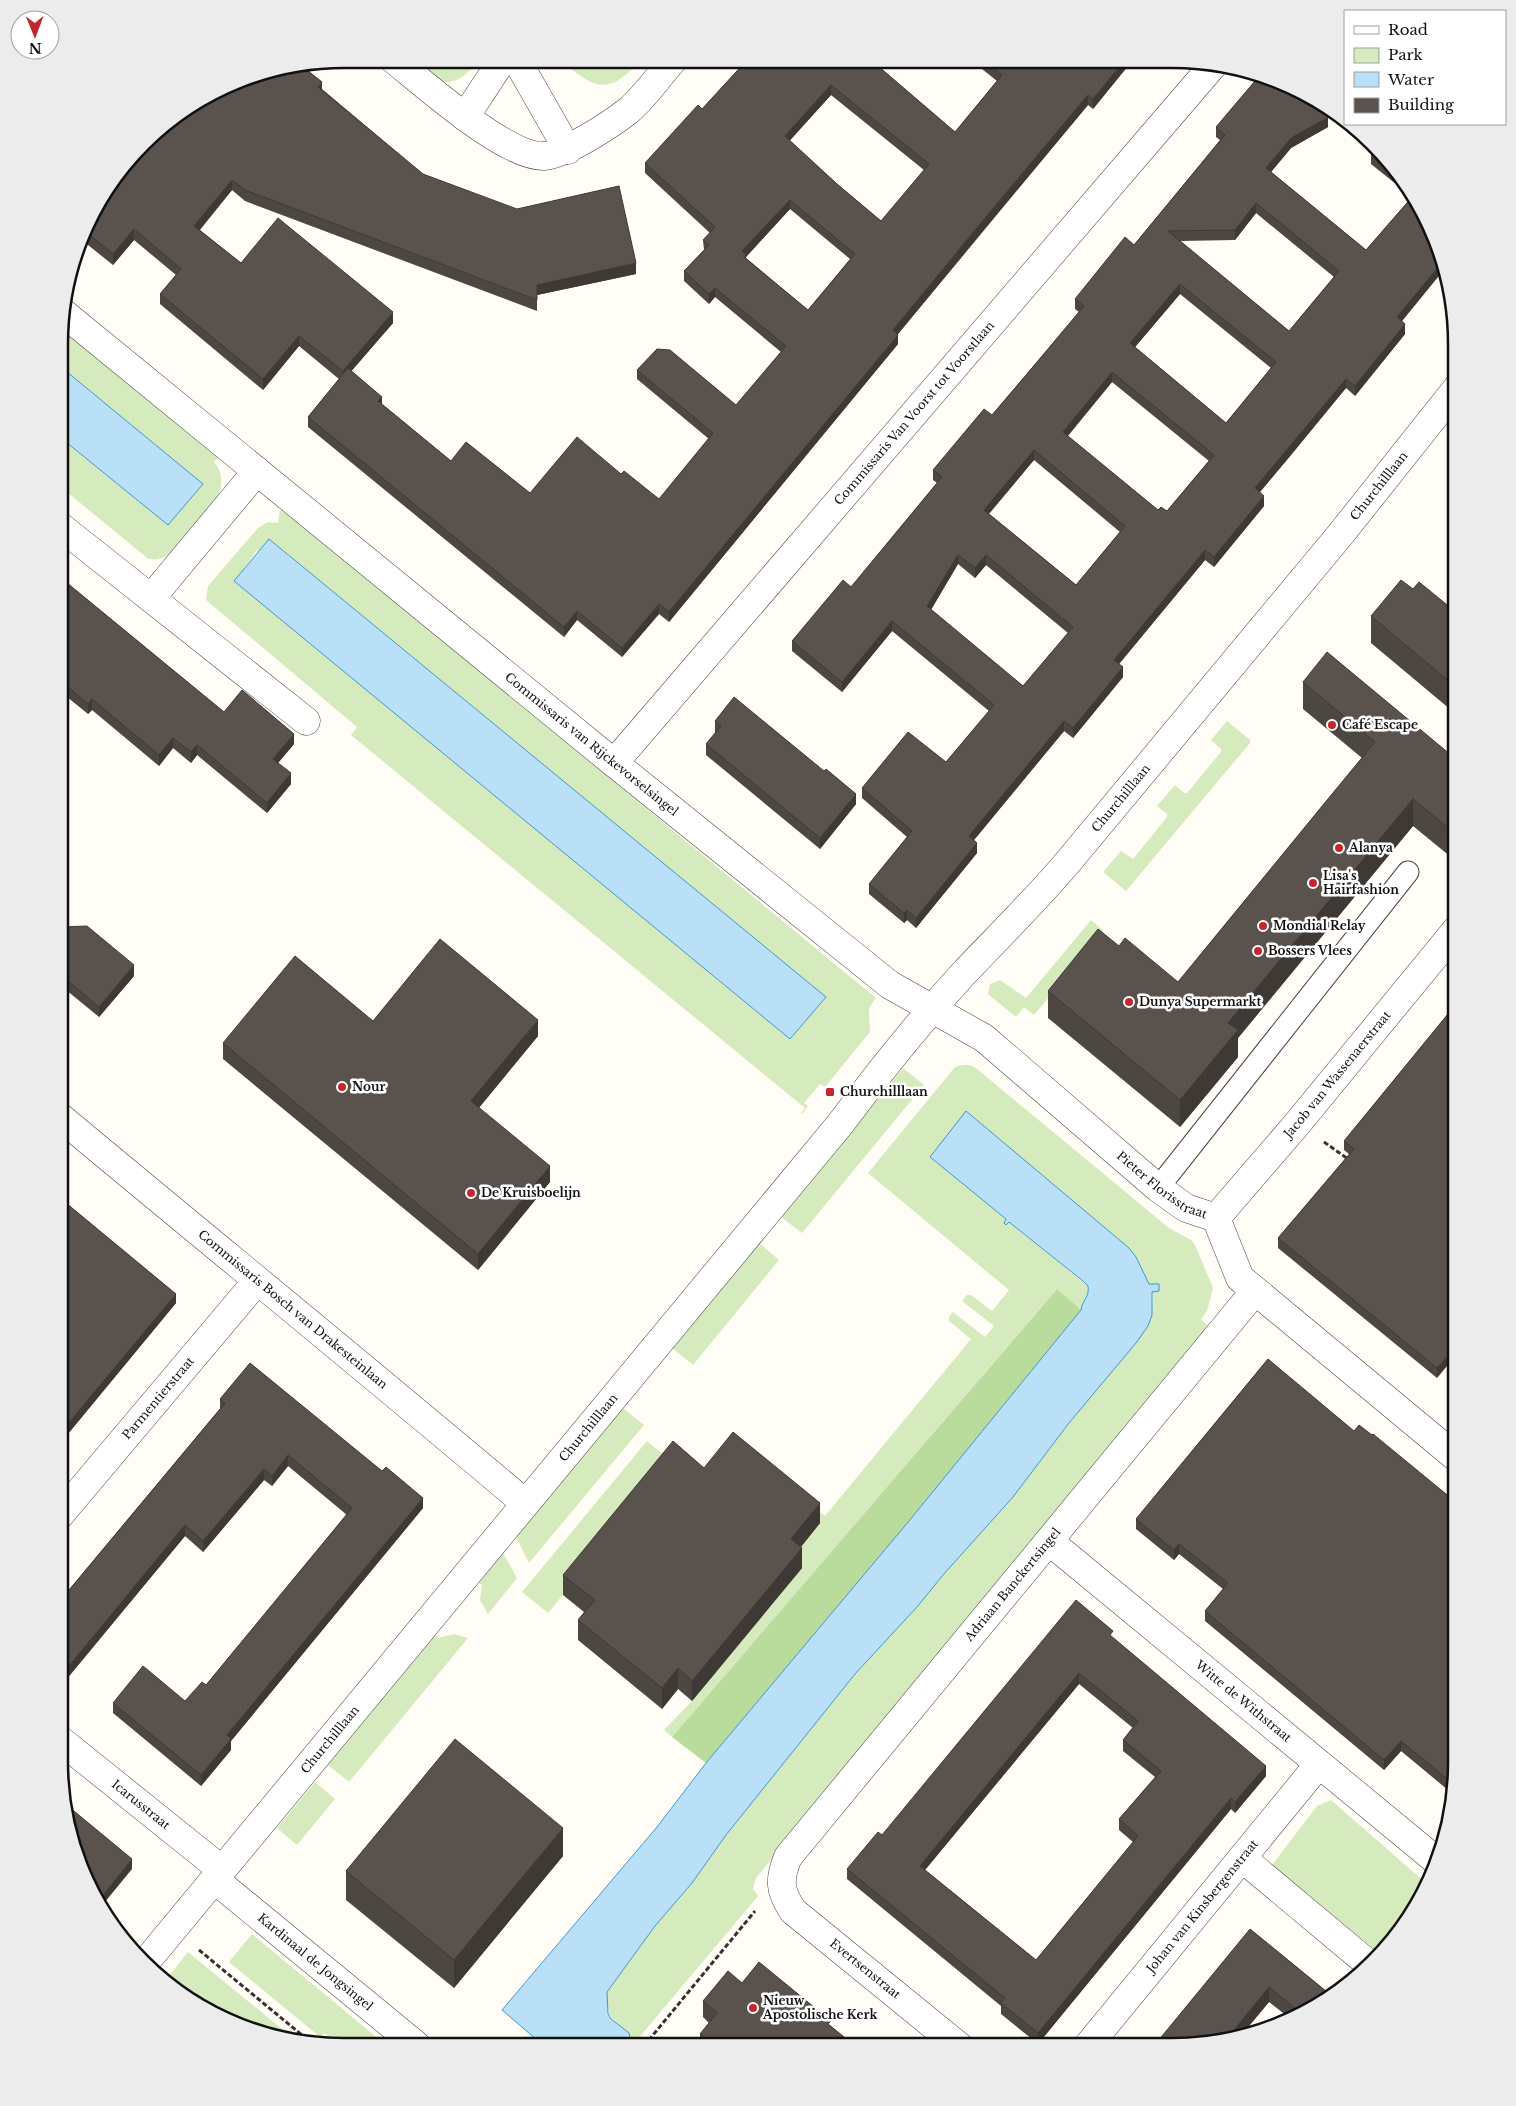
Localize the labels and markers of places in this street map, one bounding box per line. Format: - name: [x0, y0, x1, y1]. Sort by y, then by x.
- place label: Café Escape: [1342, 717, 1418, 732]
- marker: Café Escape: [1326, 719, 1338, 731]
- place label: Alanya: [1348, 840, 1393, 855]
- marker: Alanya: [1333, 842, 1345, 854]
- place label: Lisa's Hairfashion: [1323, 868, 1399, 897]
- marker: Lisa's Hairfashion: [1307, 877, 1319, 889]
- place label: Mondial Relay: [1273, 918, 1366, 933]
- marker: Mondial Relay: [1257, 920, 1269, 932]
- place label: Bossers Vlees: [1268, 943, 1352, 958]
- marker: Bossers Vlees: [1252, 945, 1264, 957]
- place label: Dunya Supermarkt: [1139, 994, 1262, 1009]
- marker: Dunya Supermarkt: [1123, 996, 1135, 1008]
- place label: Nour: [352, 1079, 385, 1094]
- marker: Nour: [336, 1081, 348, 1093]
- place label: Churchilllaan: [840, 1084, 928, 1099]
- marker: Churchilllaan: [824, 1086, 836, 1098]
- place label: De Kruisboelijn: [481, 1185, 581, 1200]
- marker: De Kruisboelijn: [465, 1187, 477, 1199]
- place label: Nieuw Apostolische Kerk: [762, 1993, 878, 2022]
- marker: Nieuw Apostolische Kerk: [747, 2002, 759, 2014]

